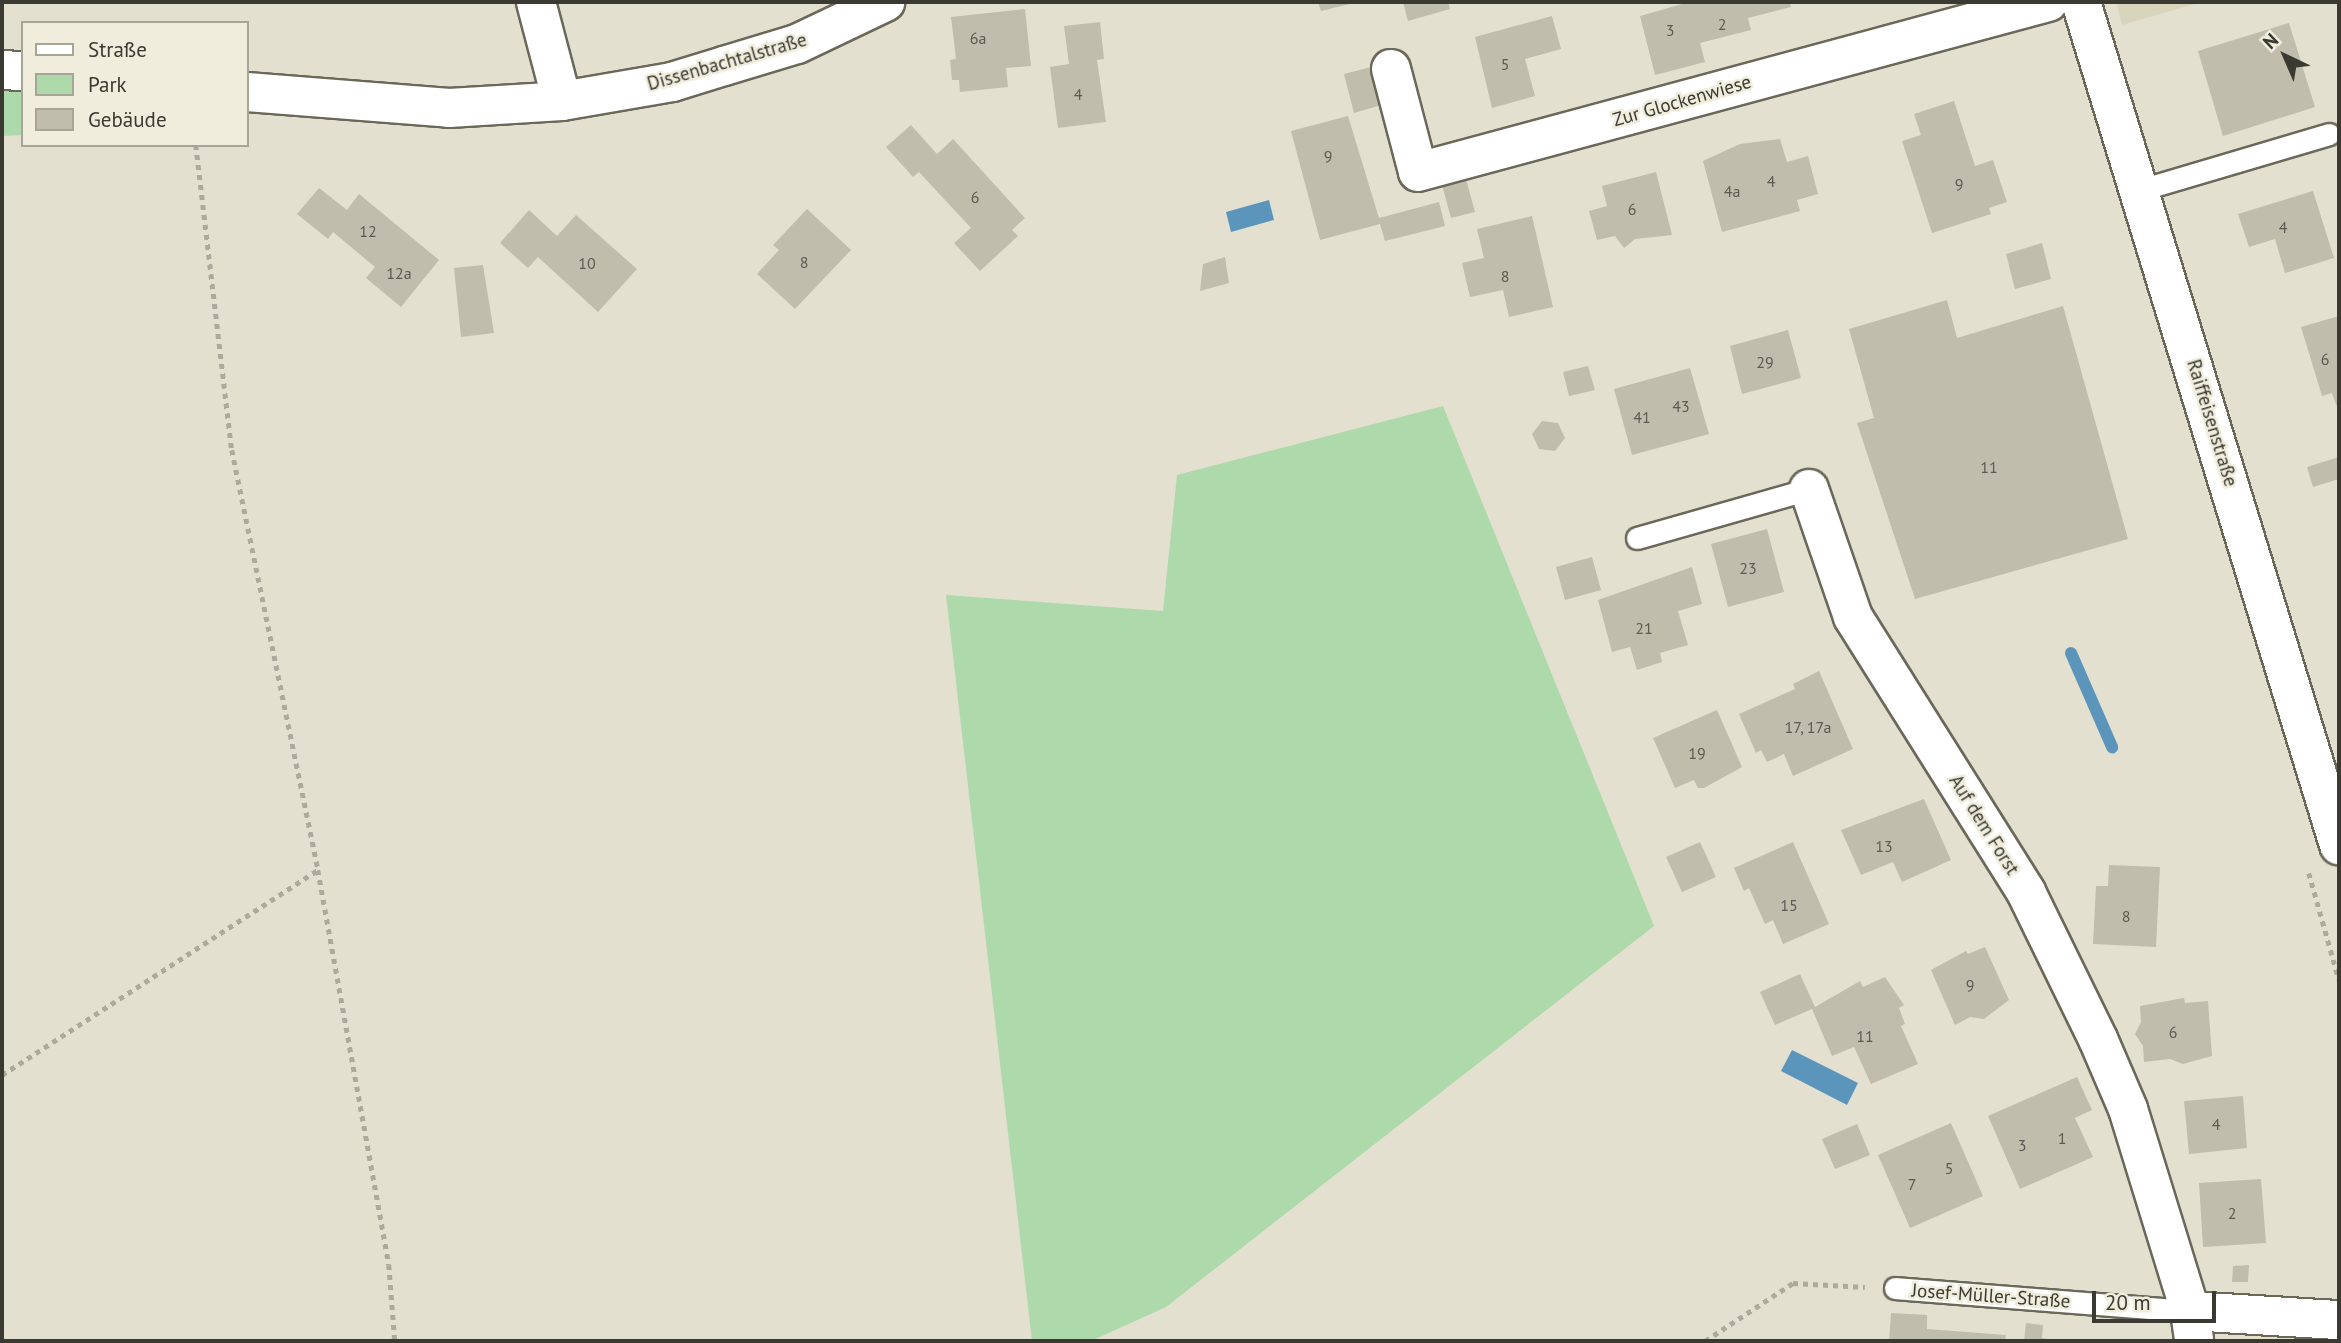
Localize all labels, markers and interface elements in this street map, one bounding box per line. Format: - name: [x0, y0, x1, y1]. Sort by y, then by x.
- house number: 2: [1718, 14, 1726, 34]
- house number: 3: [1666, 20, 1674, 40]
- legend: [21, 21, 248, 147]
- north arrow: [2250, 21, 2320, 91]
- street label: Dissenbachtalstraße: [645, 28, 809, 96]
- house number: 6a: [970, 28, 986, 48]
- text: N: [2258, 28, 2283, 54]
- text: Straße: [88, 36, 147, 63]
- house number: 5: [1501, 54, 1509, 74]
- street label: Zur Glockenwiese: [1610, 70, 1754, 132]
- text: Park: [88, 71, 127, 98]
- house number: 4: [1074, 84, 1082, 104]
- text: Gebäude: [88, 106, 167, 133]
- house number: 9: [1324, 146, 1332, 166]
- house number: 4: [1767, 171, 1775, 191]
- house number: 9: [1955, 174, 1963, 194]
- house number: 4a: [1724, 181, 1740, 201]
- house number: 6: [971, 187, 979, 207]
- house number: 6: [1628, 199, 1636, 219]
- house number: 4: [2279, 217, 2287, 237]
- house number: 12: [359, 221, 377, 241]
- house number: 8: [800, 252, 808, 272]
- house number: 10: [578, 253, 596, 273]
- house number: 12a: [386, 263, 412, 283]
- house number: 8: [1501, 266, 1509, 286]
- house number: 6: [2321, 349, 2329, 369]
- house number: 29: [1756, 352, 1774, 372]
- street label: Raiffeisenstraße: [2182, 357, 2242, 489]
- house number: 43: [1672, 396, 1690, 416]
- house number: 41: [1633, 407, 1651, 427]
- house number: 11: [1980, 457, 1998, 477]
- house number: 23: [1739, 558, 1757, 578]
- house number: 21: [1635, 618, 1653, 638]
- house number: 17, 17a: [1784, 717, 1832, 737]
- house number: 19: [1688, 743, 1706, 763]
- street label: Auf dem Forst: [1944, 771, 2024, 879]
- house number: 13: [1875, 836, 1893, 856]
- house number: 15: [1780, 895, 1798, 915]
- house number: 8: [2122, 906, 2130, 926]
- house number: 9: [1966, 975, 1974, 995]
- house number: 6: [2169, 1022, 2177, 1042]
- house number: 11: [1856, 1026, 1874, 1046]
- house number: 4: [2212, 1114, 2220, 1134]
- house number: 1: [2058, 1128, 2066, 1148]
- house number: 3: [2018, 1135, 2026, 1155]
- house number: 5: [1945, 1158, 1953, 1178]
- house number: 7: [1908, 1174, 1916, 1194]
- house number: 2: [2228, 1203, 2236, 1223]
- scale bar: [2096, 1276, 2220, 1320]
- street label: Josef-Müller-Straße: [1911, 1279, 2071, 1313]
- text: 20 m: [2105, 1289, 2151, 1316]

